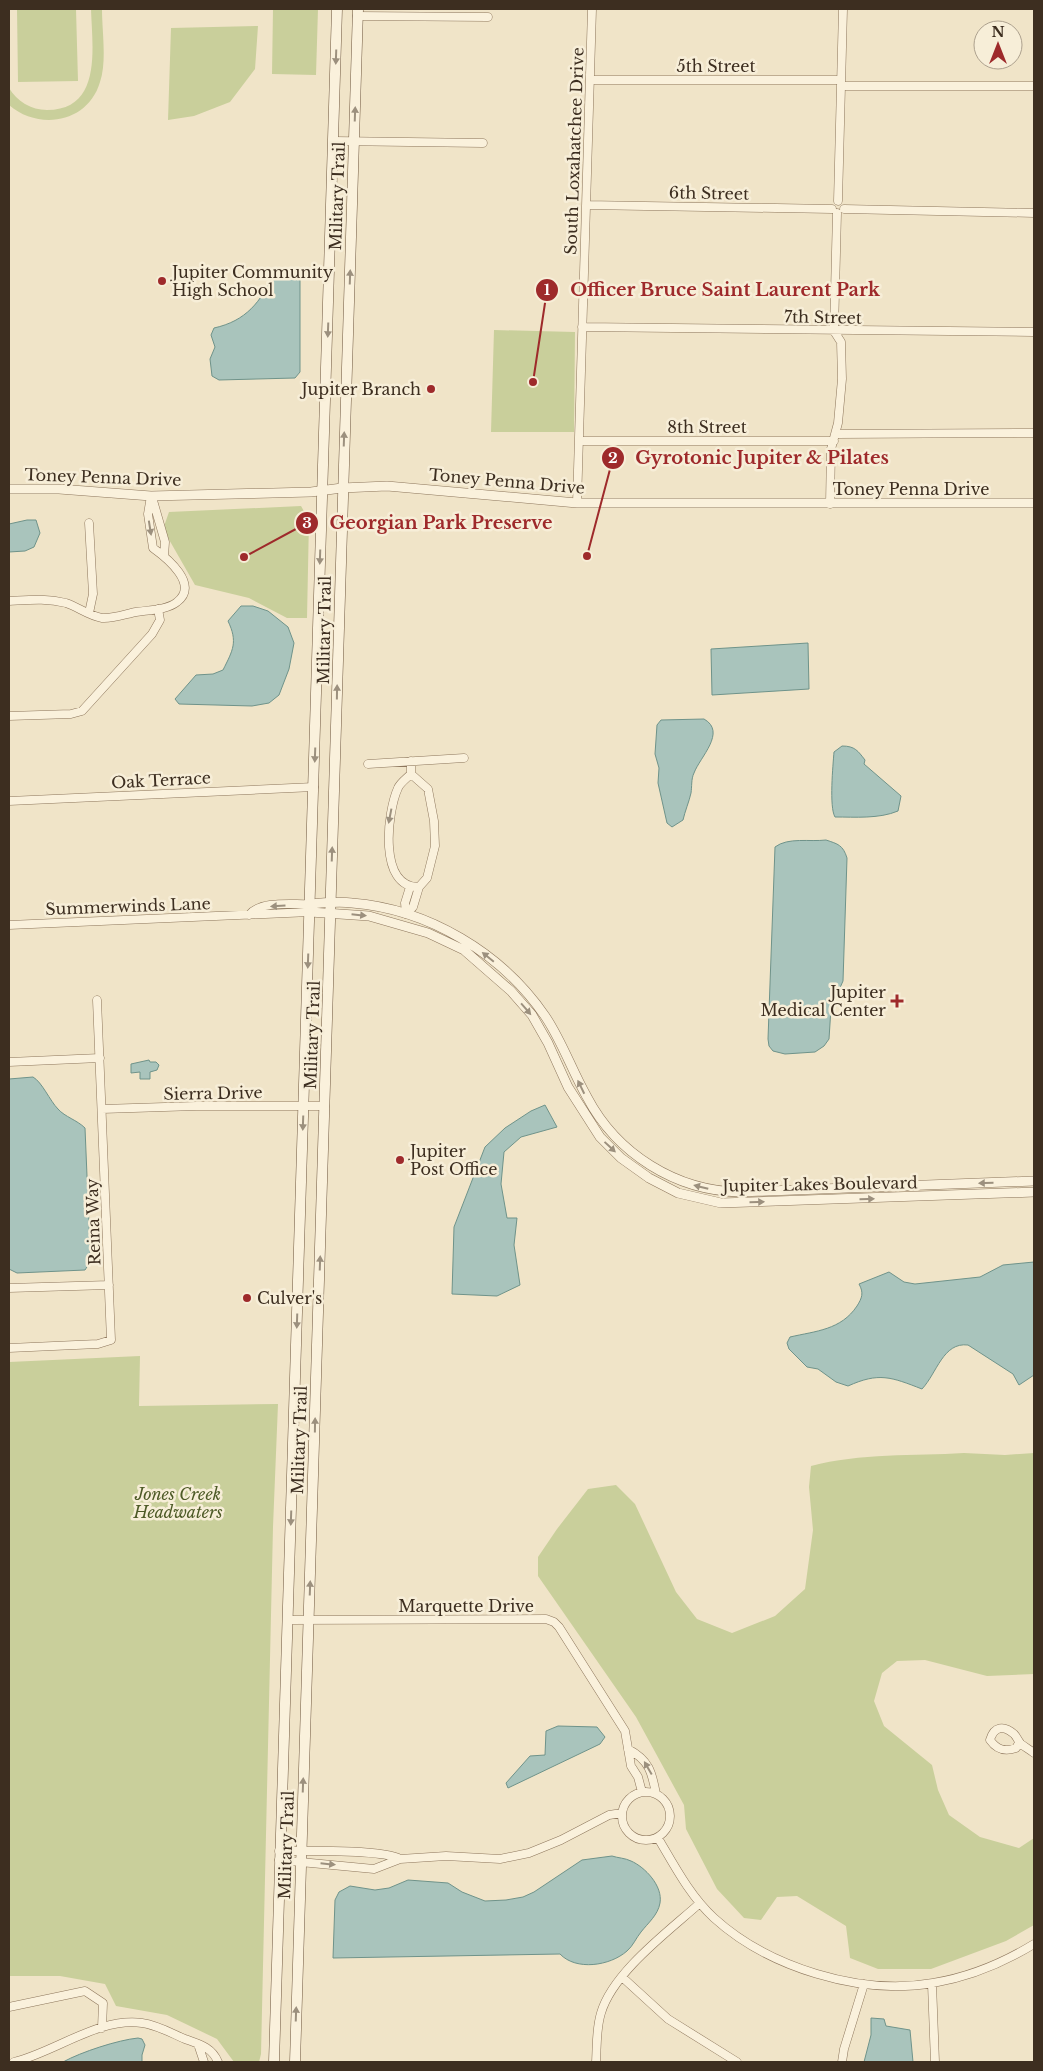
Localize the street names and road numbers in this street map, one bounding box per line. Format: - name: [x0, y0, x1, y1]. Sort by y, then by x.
- street label: South Loxahatchee Drive: [560, 47, 588, 255]
- street label: 5th Street: [677, 56, 755, 76]
- street label: Military Trail: [325, 141, 349, 251]
- street label: 6th Street: [669, 182, 749, 204]
- street label: 7th Street: [784, 306, 862, 328]
- street label: 8th Street: [667, 417, 747, 437]
- street label: Toney Penna Drive: [24, 464, 182, 490]
- street label: Toney Penna Drive: [428, 464, 586, 498]
- street label: Toney Penna Drive: [833, 479, 989, 499]
- street label: Military Trail: [313, 575, 335, 685]
- street label: Oak Terrace: [111, 767, 211, 793]
- street label: Summerwinds Lane: [45, 893, 211, 919]
- street label: Military Trail: [300, 980, 324, 1090]
- street label: Sierra Drive: [163, 1082, 263, 1104]
- street label: Jupiter Lakes Boulevard: [720, 1172, 918, 1196]
- street label: Reina Way: [81, 1177, 105, 1266]
- street label: Military Trail: [287, 1385, 311, 1495]
- street label: Marquette Drive: [398, 1596, 534, 1616]
- street label: Military Trail: [274, 1790, 298, 1900]

